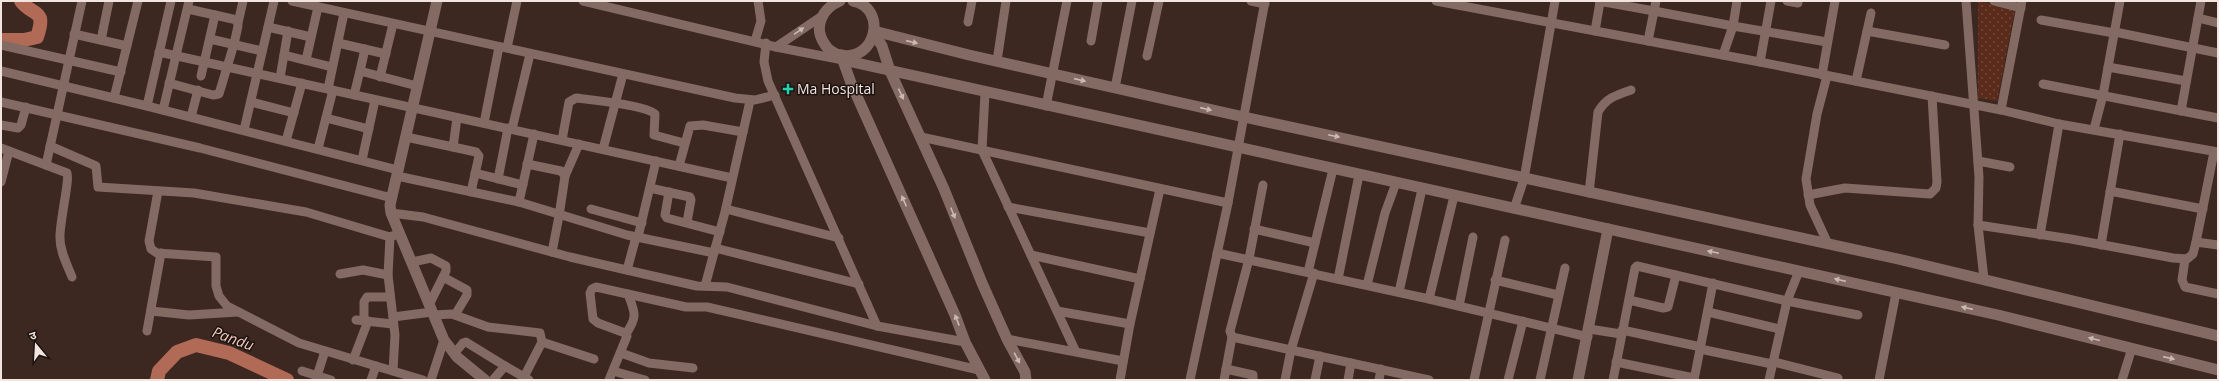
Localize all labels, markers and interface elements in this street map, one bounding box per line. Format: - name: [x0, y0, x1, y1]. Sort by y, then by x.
- one-way arrow: [794, 27, 804, 35]
- one-way arrow: [906, 39, 918, 45]
- one-way arrow: [1074, 77, 1086, 83]
- place label: Ma Hospital: [797, 79, 875, 98]
- marker: Ma Hospital: [782, 83, 794, 95]
- one-way arrow: [898, 89, 904, 100]
- one-way arrow: [1200, 106, 1213, 112]
- one-way arrow: [1327, 133, 1340, 139]
- one-way arrow: [901, 195, 907, 206]
- one-way arrow: [951, 208, 957, 220]
- one-way arrow: [1707, 249, 1720, 255]
- one-way arrow: [1834, 277, 1847, 283]
- one-way arrow: [1961, 305, 1973, 311]
- one-way arrow: [953, 313, 959, 325]
- water label: Pandu: [210, 321, 257, 355]
- north arrow: [16, 325, 56, 365]
- text: उ: [27, 327, 39, 343]
- one-way arrow: [2087, 335, 2100, 341]
- one-way arrow: [1014, 352, 1020, 364]
- one-way arrow: [2163, 355, 2176, 361]

